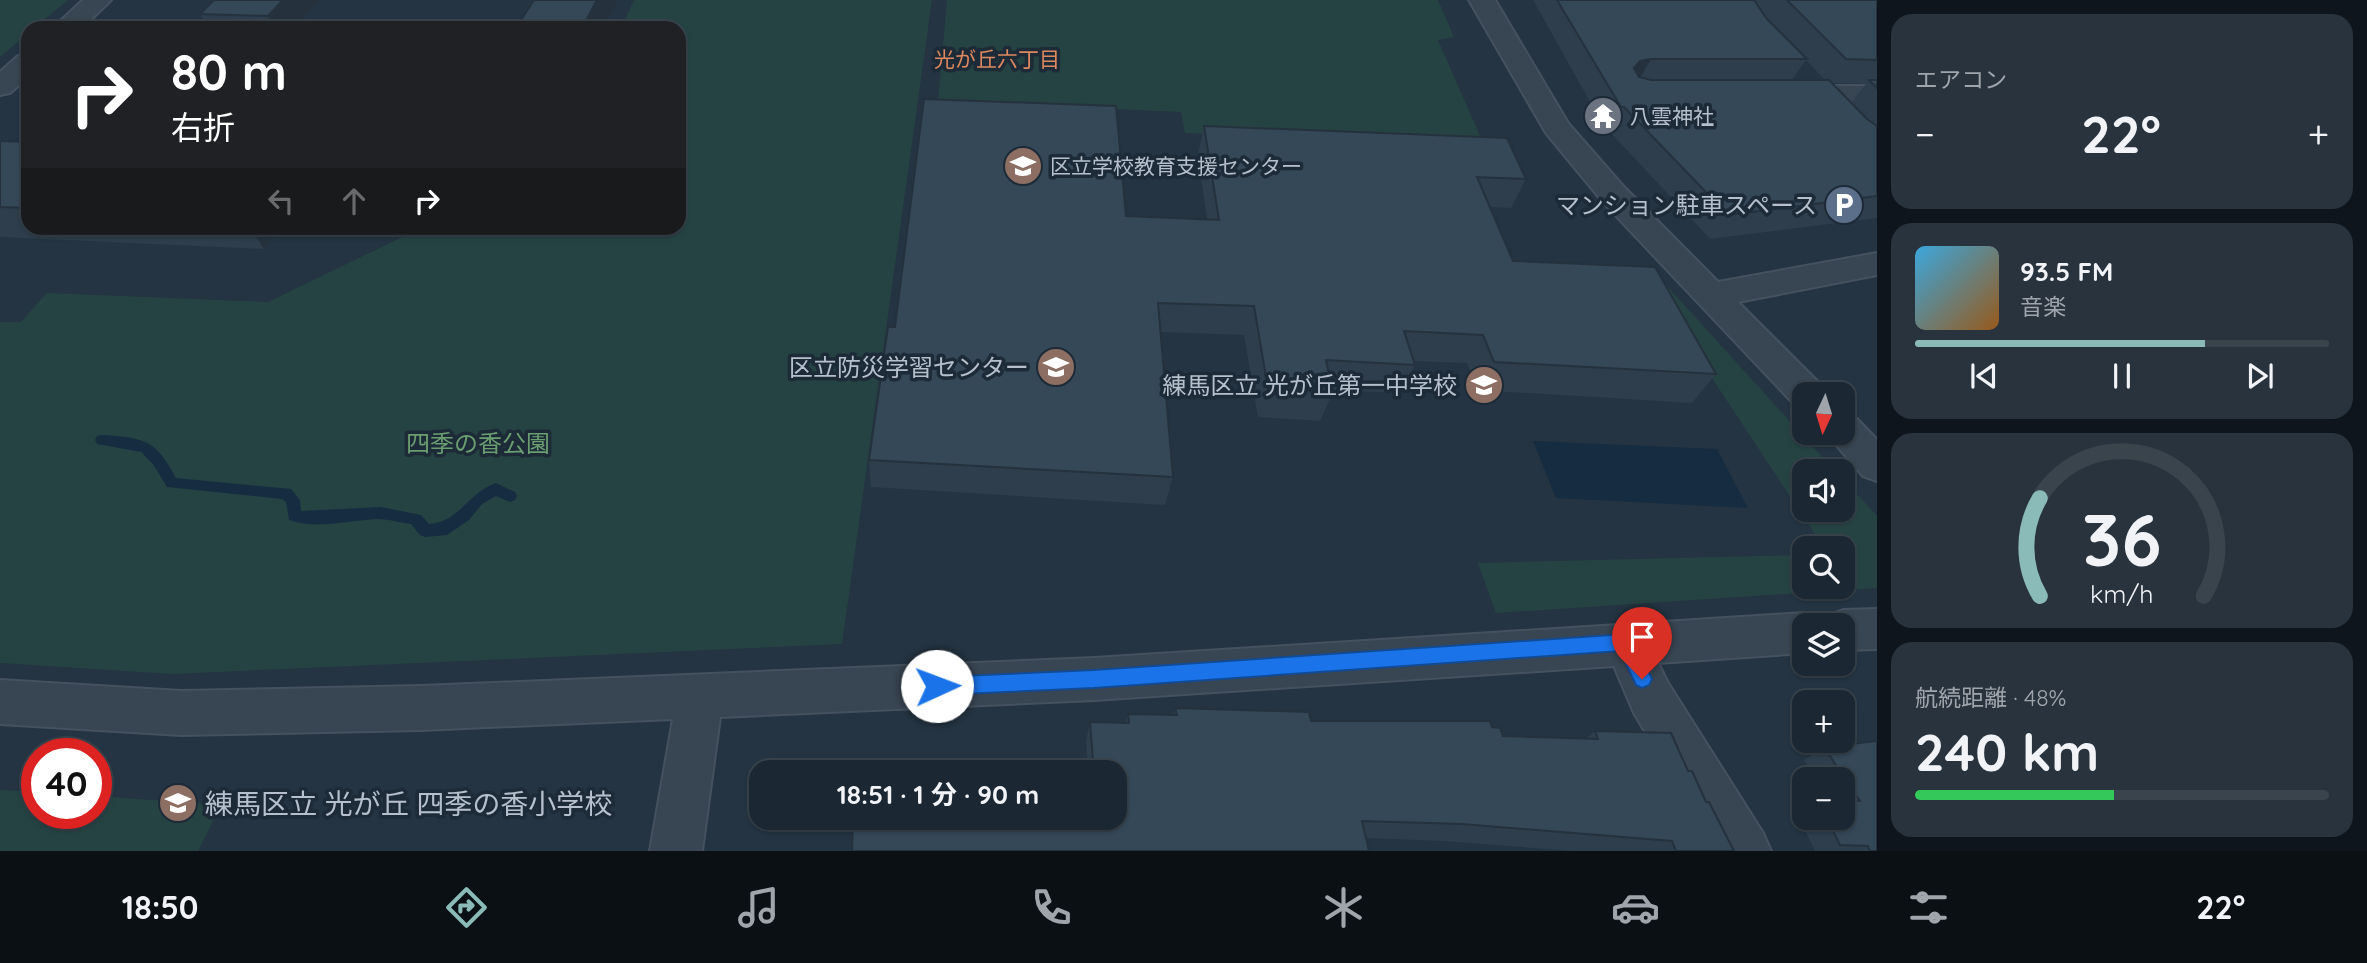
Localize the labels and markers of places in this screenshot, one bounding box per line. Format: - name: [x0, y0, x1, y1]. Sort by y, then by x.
- temple icon: 八雲神社: [1582, 95, 1624, 137]
- place label: 八雲神社: [1630, 103, 1714, 129]
- school or university icon: 区立学校教育支援センター: [1002, 145, 1044, 187]
- place label: 区立学校教育支援センター: [1050, 153, 1302, 179]
- parking icon: マンション駐車スペース: [1823, 184, 1865, 226]
- place label: マンション駐車スペース: [1556, 190, 1817, 220]
- school or university icon: 区立防災学習センター: [1035, 346, 1077, 388]
- place label: 区立防災学習センター: [789, 352, 1029, 382]
- school or university icon: 練馬区立 光が丘第一中学校: [1463, 364, 1505, 406]
- place label: 練馬区立 光が丘第一中学校: [1162, 370, 1457, 400]
- pin: [1612, 607, 1672, 679]
- school or university icon: 練馬区立 光が丘 四季の香小学校: [157, 782, 199, 824]
- place label: 練馬区立 光が丘 四季の香小学校: [205, 786, 612, 821]

